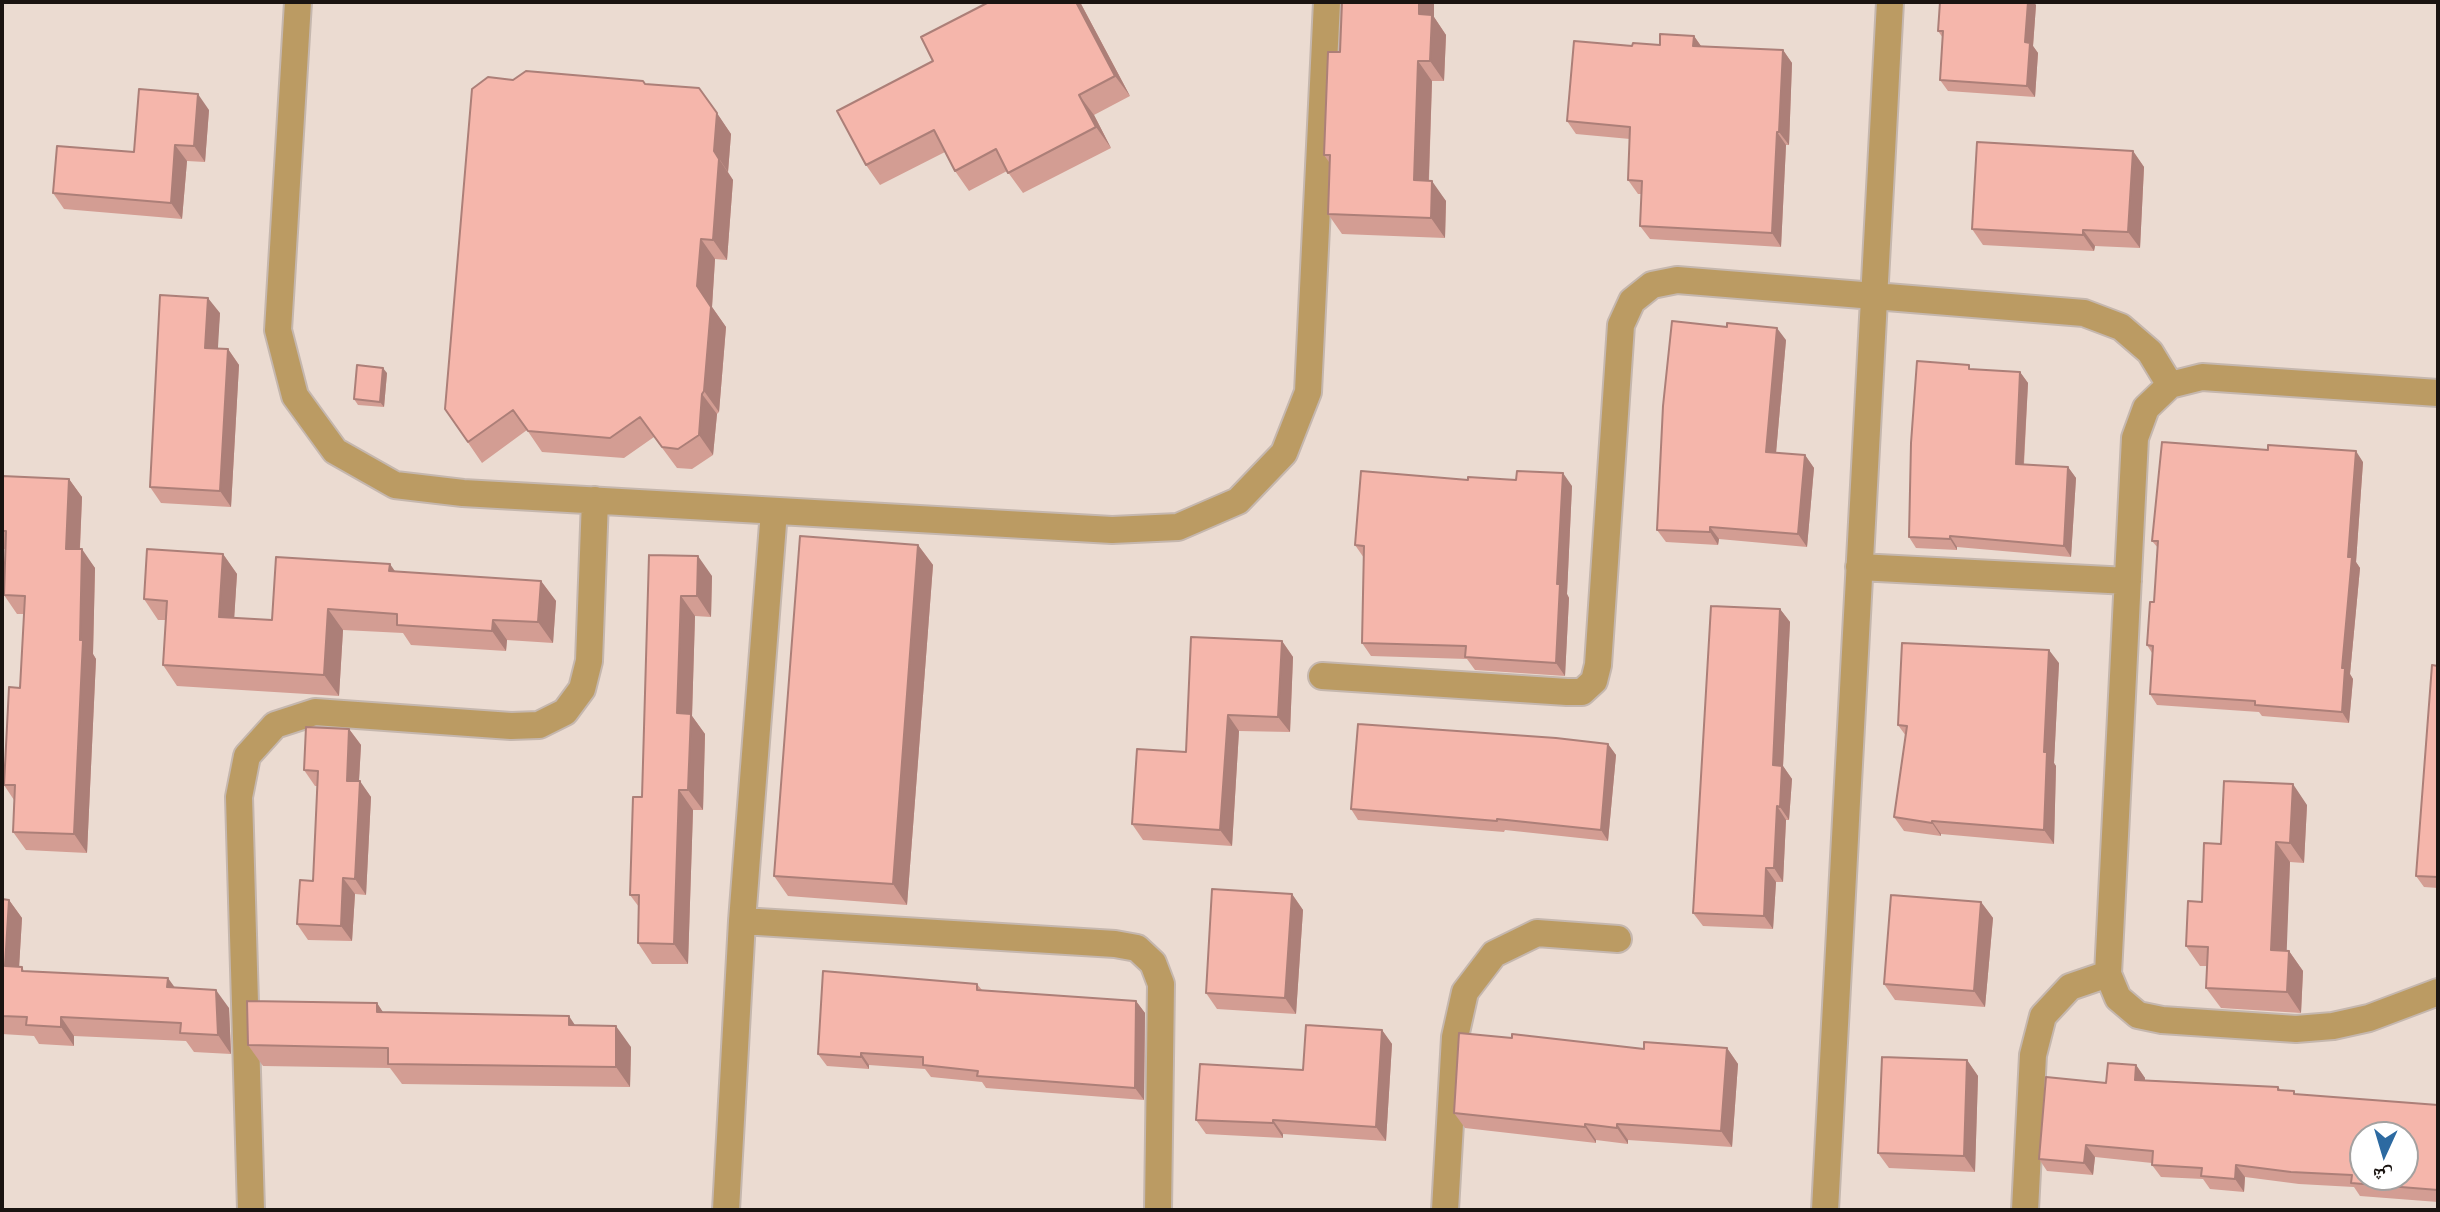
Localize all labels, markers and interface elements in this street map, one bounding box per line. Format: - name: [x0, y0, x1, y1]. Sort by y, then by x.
- north arrow: [2349, 1121, 2419, 1191]
- text: ش: [2372, 1163, 2394, 1188]

